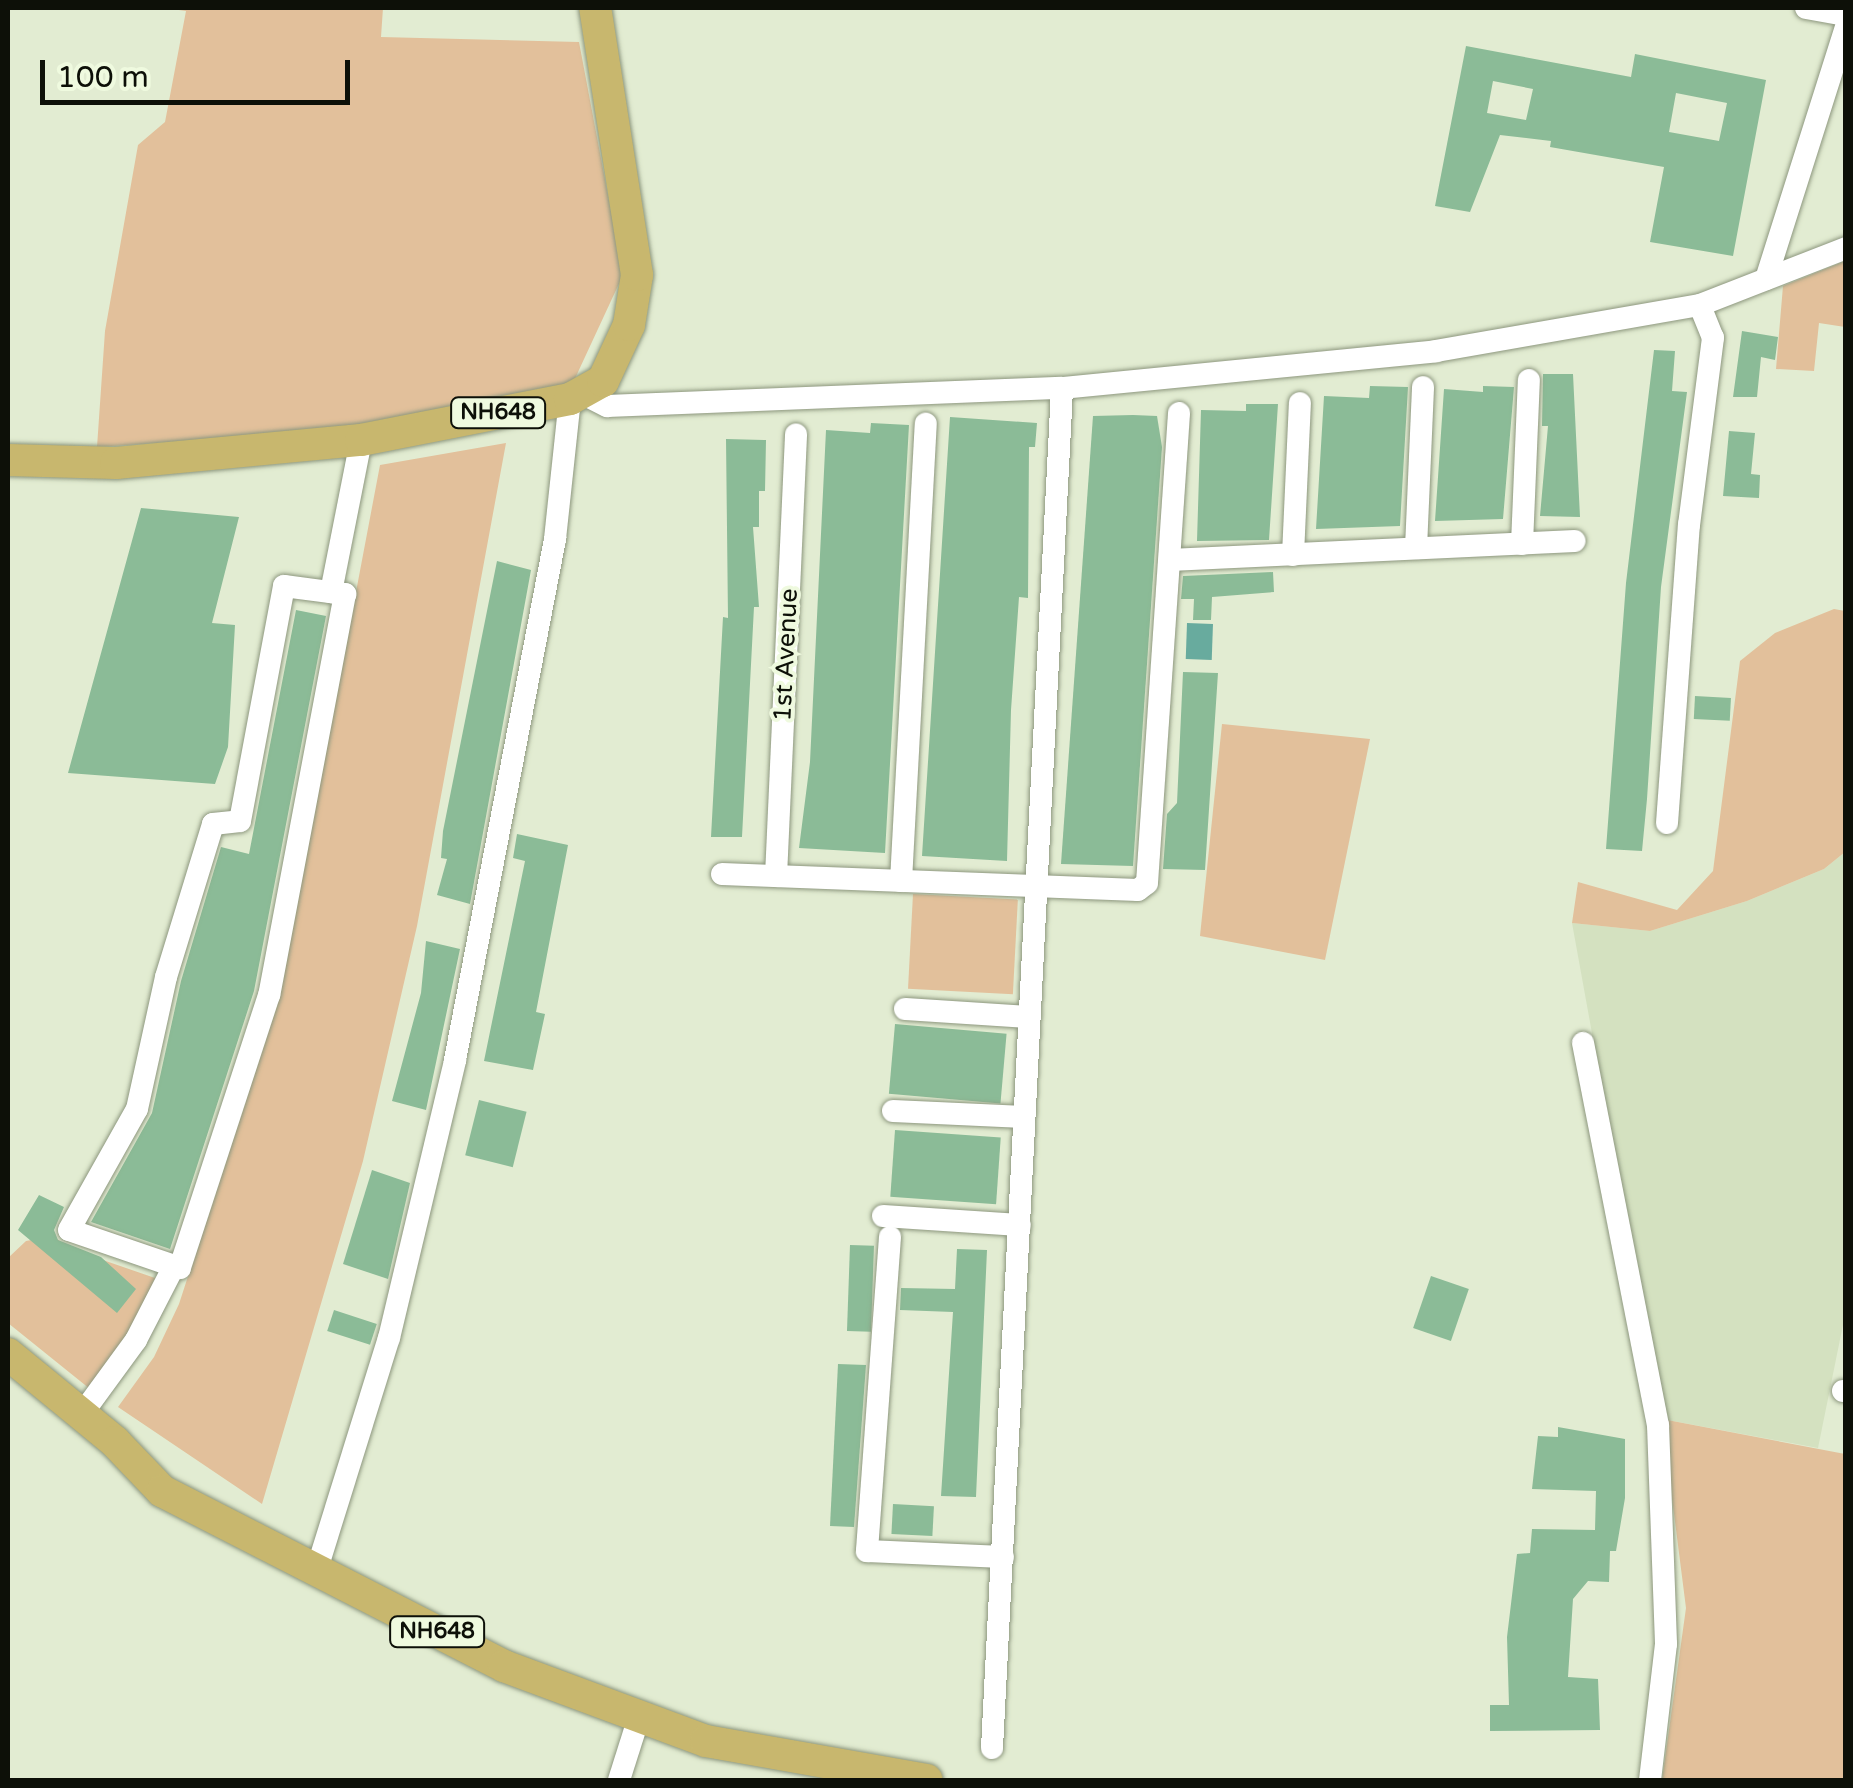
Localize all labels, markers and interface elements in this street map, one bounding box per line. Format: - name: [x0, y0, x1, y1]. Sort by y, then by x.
- scale bar: [45, 40, 355, 102]
- text: 100 m: [57, 59, 149, 96]
- road number: NH648: [448, 396, 548, 430]
- street label: 1st Avenue: [768, 588, 804, 722]
- road number: NH648: [387, 1615, 487, 1649]

